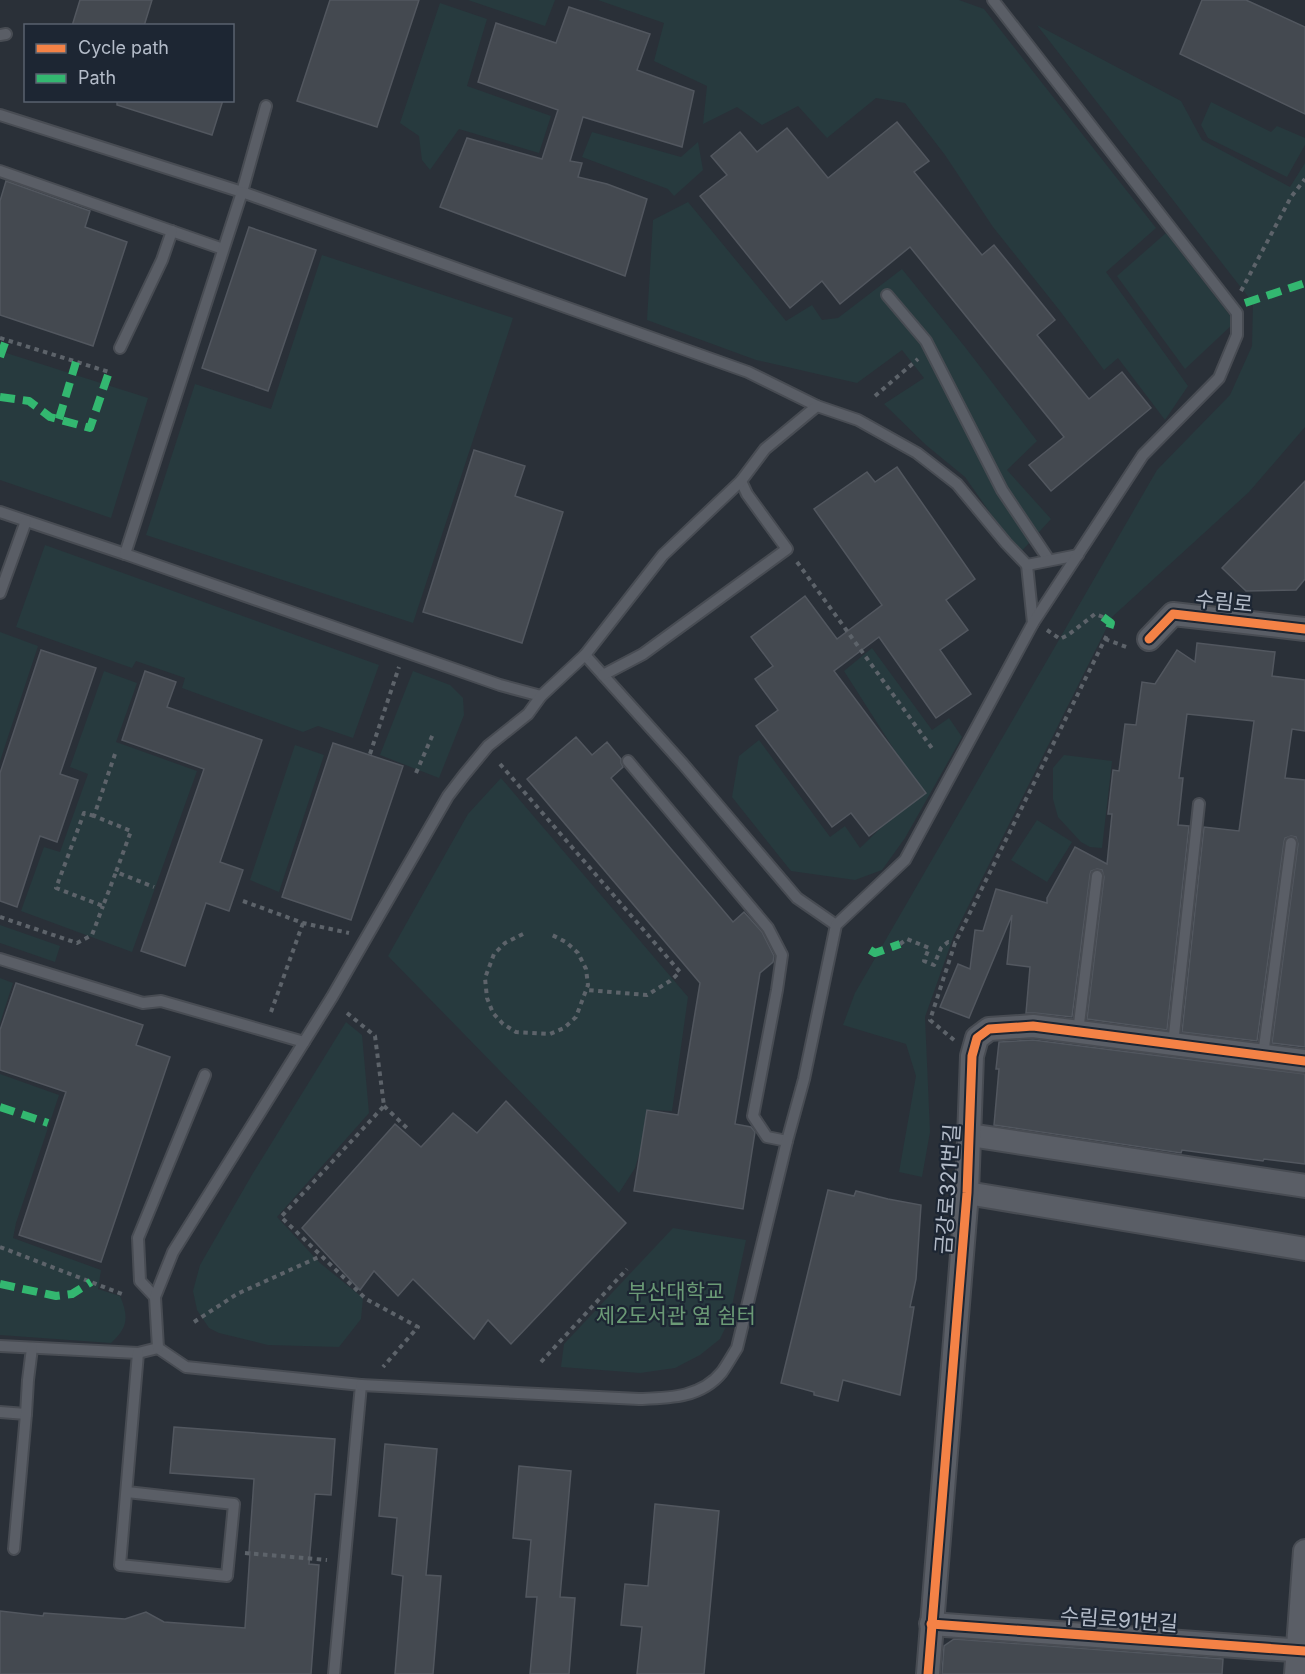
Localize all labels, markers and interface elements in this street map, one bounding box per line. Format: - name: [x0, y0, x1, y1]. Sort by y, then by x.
- legend: [24, 24, 234, 102]
- text: Cycle path: [78, 37, 169, 58]
- text: Path: [78, 67, 116, 88]
- street label: 수림로: [1194, 586, 1254, 617]
- street label: 금강로321번길: [930, 1123, 965, 1255]
- park label: 부산대학교 제2도서관 옆 쉼터: [596, 1279, 756, 1328]
- street label: 수림로91번길: [1059, 1603, 1179, 1636]

